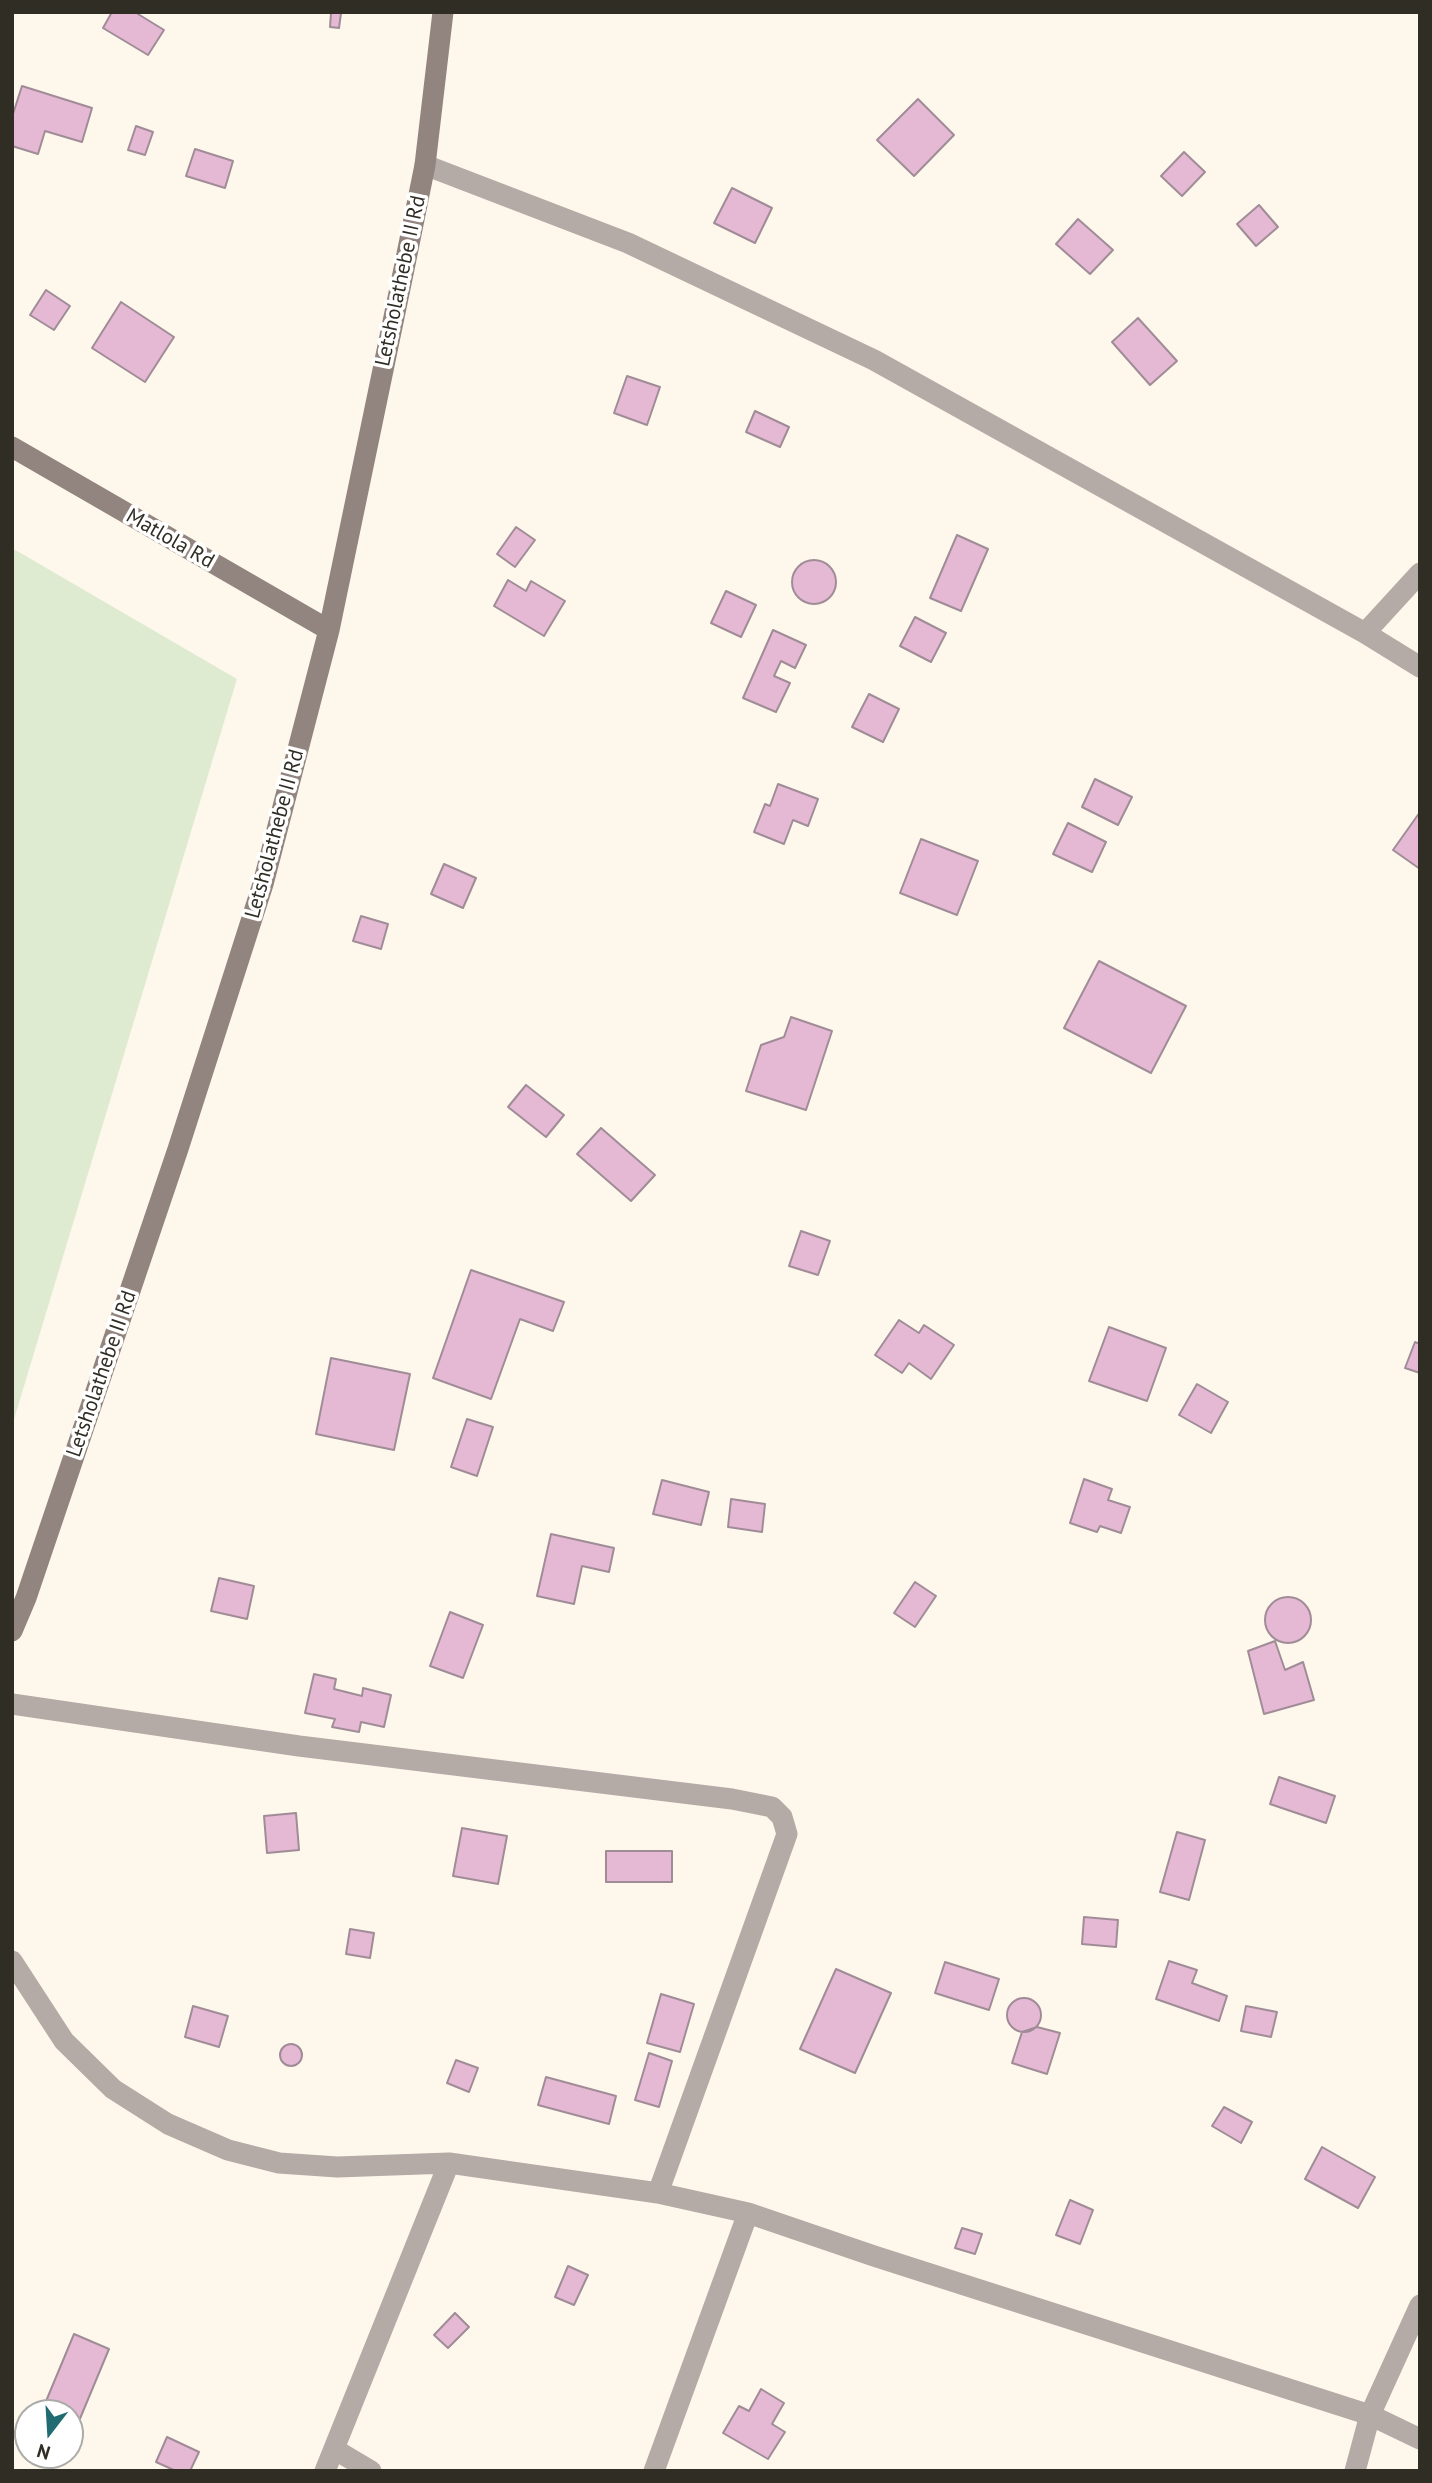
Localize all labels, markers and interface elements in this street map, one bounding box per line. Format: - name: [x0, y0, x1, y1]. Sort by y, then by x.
- street label: Letsholathebe II Rd: [371, 193, 431, 369]
- street label: Matlola Rd: [121, 504, 219, 574]
- street label: Letsholathebe II Rd: [240, 747, 310, 921]
- street label: Letsholathebe II Rd: [62, 1288, 142, 1460]
- north arrow: [14, 2399, 84, 2469]
- text: N: [34, 2439, 53, 2465]

